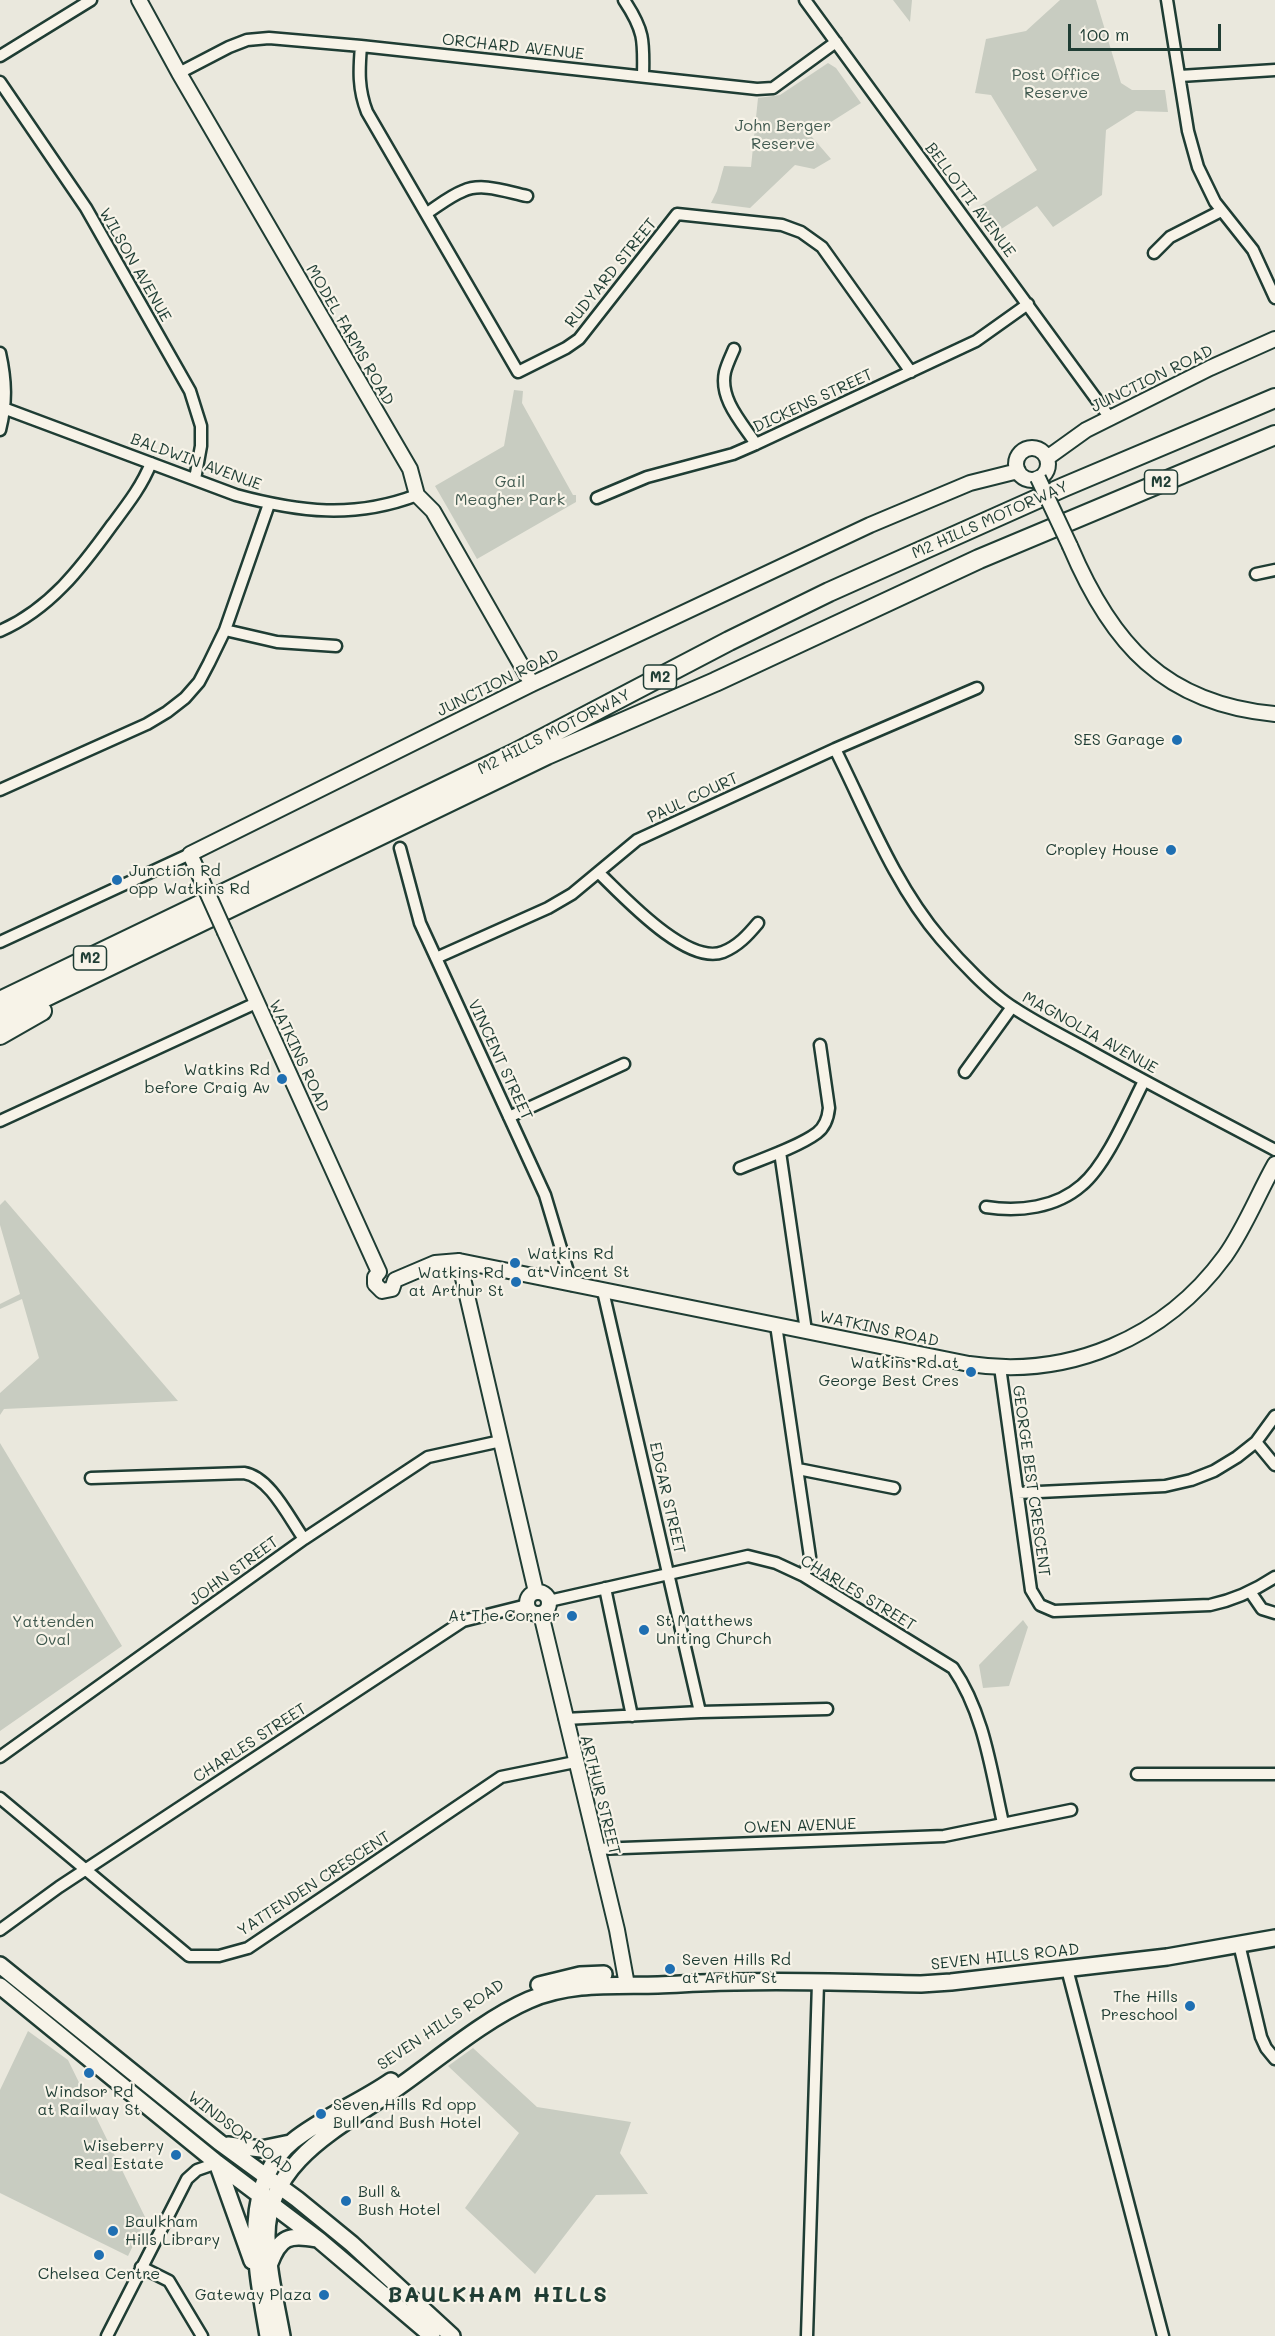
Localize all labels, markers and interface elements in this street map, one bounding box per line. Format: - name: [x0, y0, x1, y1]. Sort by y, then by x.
- scale bar: [1071, 12, 1224, 50]
- text: 100 m: [1079, 22, 1129, 46]
- street label: ORCHARD AVENUE: [441, 30, 585, 64]
- park label: Post Office Reserve: [1012, 65, 1100, 103]
- park label: John Berger Reserve: [735, 116, 831, 154]
- street label: BELLOTTI AVENUE: [921, 139, 1019, 261]
- street label: WILSON AVENUE: [95, 205, 175, 325]
- street label: RUDYARD STREET: [561, 214, 661, 332]
- street label: MODEL FARMS ROAD: [302, 261, 398, 409]
- street label: JUNCTION ROAD: [1088, 341, 1216, 417]
- street label: DICKENS STREET: [750, 365, 876, 437]
- street label: BALDWIN AVENUE: [128, 429, 264, 495]
- road number: M2: [1144, 470, 1178, 494]
- park label: Gail Meagher Park: [455, 472, 565, 510]
- street label: M2 HILLS MOTORWAY: [909, 477, 1071, 563]
- street label: JUNCTION ROAD: [434, 645, 562, 721]
- road number: M2: [644, 665, 676, 689]
- street label: M2 HILLS MOTORWAY: [474, 685, 634, 779]
- place label: SES Garage: [1074, 730, 1165, 750]
- marker: SES Garage: [1170, 733, 1184, 747]
- street label: PAUL COURT: [645, 769, 741, 827]
- place label: Cropley House: [1045, 840, 1159, 860]
- marker: Cropley House: [1164, 843, 1178, 857]
- place label: Junction Rd opp Watkins Rd: [129, 861, 250, 899]
- marker: Junction Rd opp Watkins Rd: [110, 873, 124, 887]
- road number: M2: [74, 946, 106, 970]
- street label: MAGNOLIA AVENUE: [1019, 988, 1161, 1078]
- street label: WATKINS ROAD: [265, 997, 333, 1115]
- street label: VINCENT STREET: [464, 997, 536, 1123]
- place label: Watkins Rd before Craig Av: [144, 1060, 270, 1098]
- marker: Watkins Rd before Craig Av: [275, 1072, 289, 1086]
- place label: Watkins Rd at Vincent St: [527, 1244, 630, 1282]
- marker: Watkins Rd at Vincent St: [508, 1256, 522, 1270]
- place label: Watkins Rd at Arthur St: [409, 1263, 504, 1301]
- marker: Watkins Rd at Arthur St: [509, 1275, 523, 1289]
- street label: WATKINS ROAD: [817, 1307, 941, 1351]
- place label: Watkins Rd at George Best Cres: [819, 1353, 959, 1391]
- marker: Watkins Rd at George Best Cres: [964, 1365, 978, 1379]
- street label: GEORGE BEST CRESCENT: [1008, 1384, 1054, 1578]
- street label: EDGAR STREET: [645, 1440, 689, 1556]
- street label: JOHN STREET: [186, 1532, 282, 1610]
- street label: CHARLES STREET: [797, 1551, 919, 1635]
- place label: At The Corner: [448, 1606, 560, 1626]
- marker: At The Corner: [565, 1609, 579, 1623]
- place label: St Matthews Uniting Church: [656, 1611, 771, 1649]
- park label: Yattenden Oval: [12, 1612, 94, 1650]
- marker: St Matthews Uniting Church: [637, 1623, 651, 1637]
- street label: CHARLES STREET: [190, 1699, 310, 1787]
- street label: ARTHUR STREET: [576, 1733, 624, 1857]
- street label: OWEN AVENUE: [743, 1814, 857, 1838]
- street label: YATTENDEN CRESCENT: [234, 1827, 394, 1941]
- street label: SEVEN HILLS ROAD: [930, 1940, 1080, 1974]
- place label: Seven Hills Rd at Arthur St: [682, 1950, 791, 1988]
- marker: Seven Hills Rd at Arthur St: [663, 1962, 677, 1976]
- street label: SEVEN HILLS ROAD: [374, 1975, 508, 2075]
- place label: The Hills Preschool: [1101, 1987, 1178, 2025]
- marker: The Hills Preschool: [1183, 1999, 1197, 2013]
- marker: Windsor Rd at Railway St: [82, 2066, 96, 2080]
- place label: Windsor Rd at Railway St: [37, 2082, 141, 2120]
- street label: WINDSOR ROAD: [184, 2087, 296, 2179]
- place label: Seven Hills Rd opp Bull and Bush Hotel: [333, 2095, 481, 2133]
- marker: Seven Hills Rd opp Bull and Bush Hotel: [314, 2107, 328, 2121]
- place label: Wiseberry Real Estate: [74, 2136, 164, 2174]
- marker: Wiseberry Real Estate: [169, 2148, 183, 2162]
- place label: Bull & Bush Hotel: [358, 2182, 440, 2220]
- marker: Bull & Bush Hotel: [339, 2194, 353, 2208]
- place label: Baulkham Hills Library: [125, 2212, 220, 2250]
- marker: Baulkham Hills Library: [106, 2224, 120, 2238]
- marker: Chelsea Centre: [92, 2248, 106, 2262]
- place label: Chelsea Centre: [38, 2264, 160, 2284]
- district label: BAULKHAM HILLS: [388, 2282, 608, 2308]
- place label: Gateway Plaza: [195, 2285, 312, 2305]
- marker: Gateway Plaza: [317, 2288, 331, 2302]

